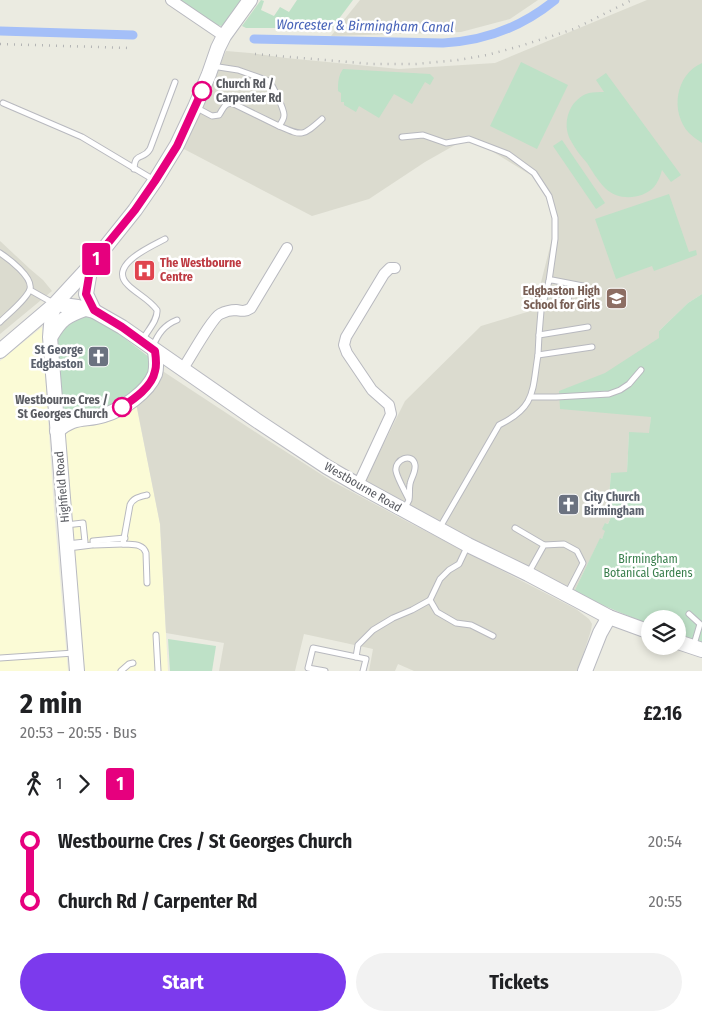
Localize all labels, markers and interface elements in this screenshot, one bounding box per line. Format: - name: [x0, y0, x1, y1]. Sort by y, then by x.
- water label: Worcester & Birmingham Canal: [276, 16, 454, 36]
- place label: Church Rd / Carpenter Rd: [216, 77, 282, 105]
- marker: Church Rd / Carpenter Rd: [192, 81, 212, 101]
- line badge: 1: [80, 243, 112, 275]
- text: 1: [92, 248, 100, 270]
- place label: The Westbourne Centre: [160, 256, 241, 284]
- hospital icon: The Westbourne Centre: [132, 258, 156, 282]
- place label: Edgbaston High School for Girls: [523, 284, 601, 312]
- school or university icon: Edgbaston High School for Girls: [604, 286, 628, 310]
- place label: St George Edgbaston: [31, 343, 83, 371]
- church icon: St George Edgbaston: [87, 345, 111, 369]
- place label: Westbourne Cres / St Georges Church: [15, 393, 108, 421]
- marker: Westbourne Cres / St Georges Church: [112, 397, 132, 417]
- street label: Highfield Road: [52, 451, 72, 523]
- street label: Westbourne Road: [322, 459, 404, 515]
- place label: City Church Birmingham: [584, 490, 644, 518]
- church icon: City Church Birmingham: [556, 492, 580, 516]
- park label: Birmingham Botanical Gardens: [603, 552, 693, 580]
- map controls: [641, 610, 686, 655]
- button: layers: [641, 610, 686, 655]
- text: 2 min: [20, 687, 82, 720]
- text: £2.16: [643, 702, 682, 725]
- text: 20:53 – 20:55 · Bus: [20, 723, 137, 742]
- icon: walk: [20, 770, 48, 798]
- icon: forward: [70, 770, 98, 798]
- text: 1: [116, 773, 124, 795]
- text: 1: [56, 774, 62, 793]
- text: Westbourne Cres / St Georges Church: [58, 830, 352, 853]
- text: 20:54: [648, 832, 682, 851]
- text: Church Rd / Carpenter Rd: [58, 890, 257, 913]
- text: 20:55: [649, 892, 682, 911]
- button: Start: [20, 953, 346, 1011]
- button: Tickets: [356, 953, 682, 1011]

